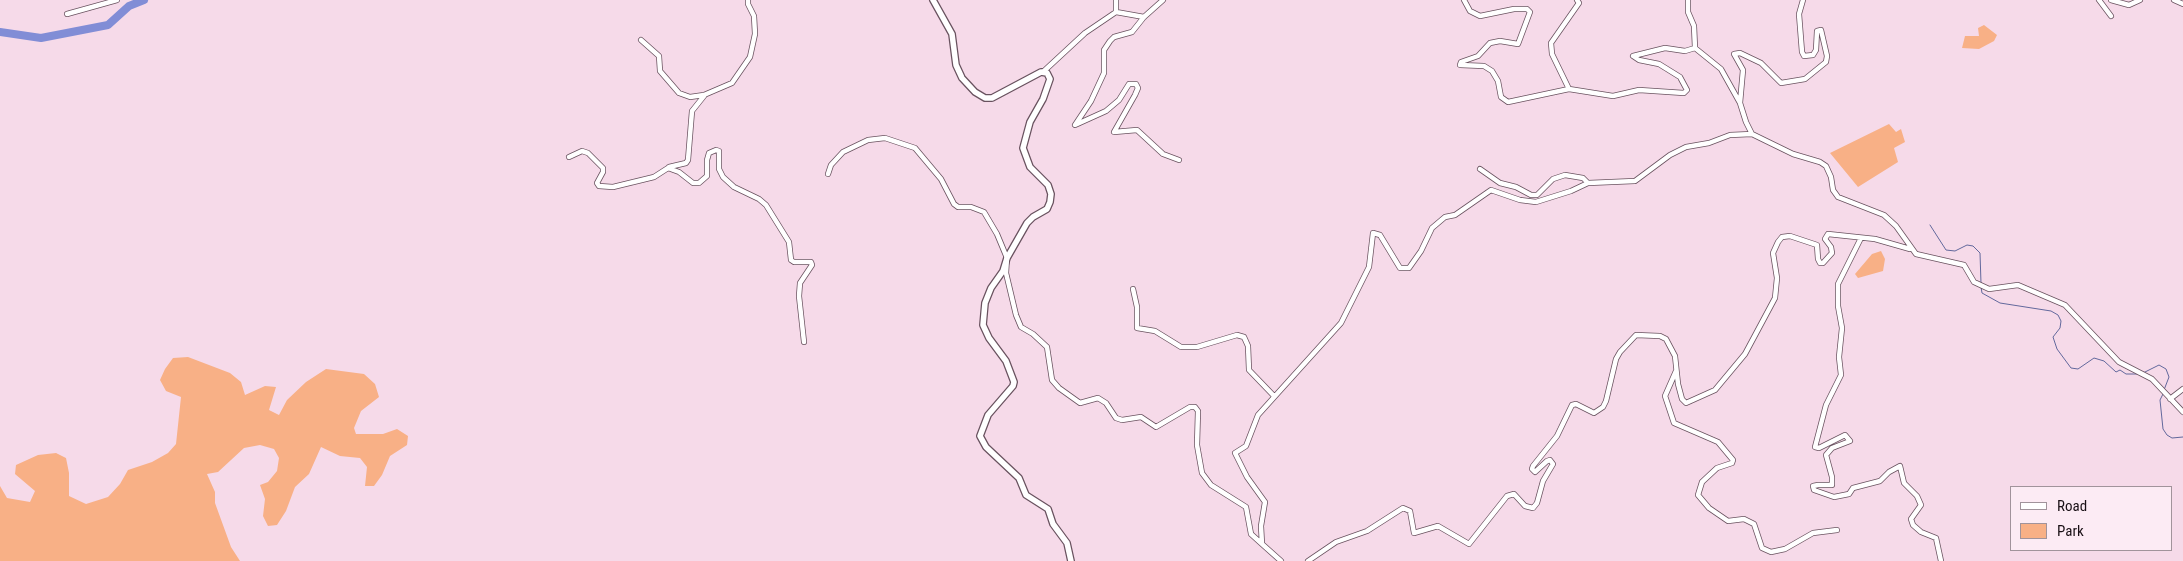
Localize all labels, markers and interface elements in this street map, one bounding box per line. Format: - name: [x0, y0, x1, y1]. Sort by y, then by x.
- legend: [2010, 486, 2173, 551]
- text: Road: [2057, 497, 2087, 515]
- text: Park: [2057, 522, 2084, 540]

